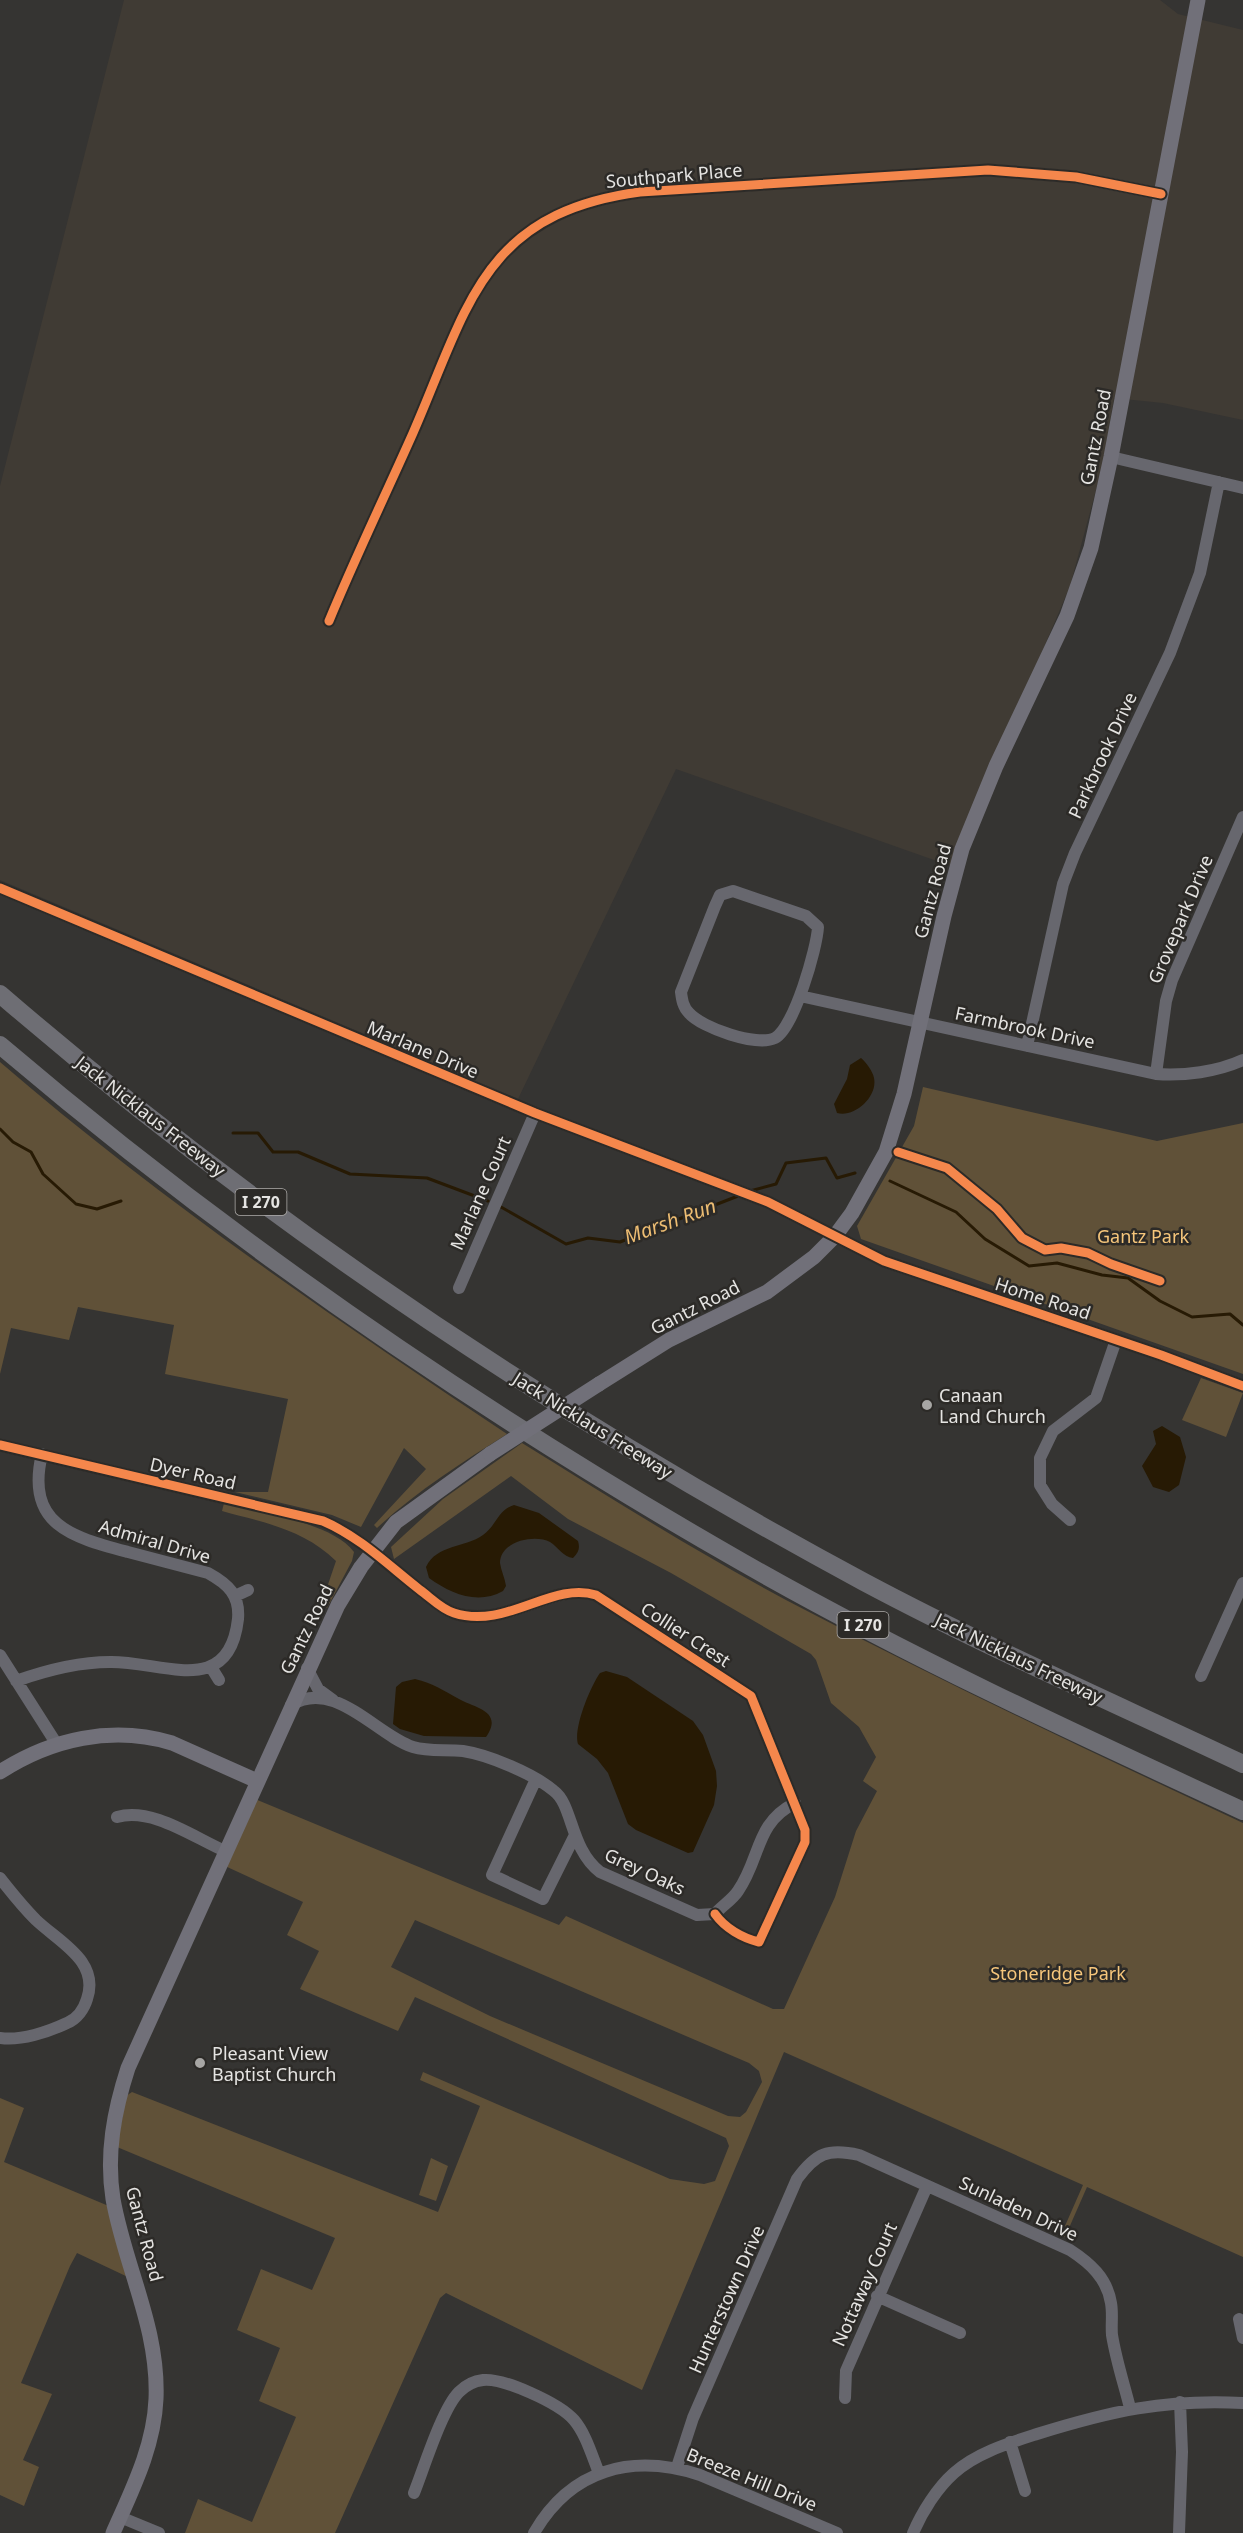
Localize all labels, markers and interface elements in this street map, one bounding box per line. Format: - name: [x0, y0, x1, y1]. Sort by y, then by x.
- street label: Southpark Place: [605, 157, 743, 193]
- street label: Gantz Road: [1074, 387, 1116, 487]
- street label: Parkbrook Drive: [1062, 688, 1142, 822]
- street label: Gantz Road: [908, 841, 956, 941]
- street label: Grovepark Drive: [1142, 851, 1218, 987]
- street label: Farmbrook Drive: [953, 1000, 1097, 1054]
- street label: Marlane Drive: [364, 1015, 482, 1083]
- street label: Jack Nicklaus Freeway: [70, 1049, 231, 1182]
- street label: Marlane Court: [444, 1132, 516, 1254]
- road number: I 270: [236, 1189, 286, 1215]
- water label: Marsh Run: [620, 1192, 720, 1250]
- park label: Gantz Park: [1097, 1224, 1189, 1248]
- street label: Home Road: [992, 1271, 1094, 1325]
- street label: Gantz Road: [646, 1274, 744, 1340]
- street label: Jack Nicklaus Freeway: [507, 1365, 678, 1484]
- place label: Canaan Land Church: [939, 1383, 1046, 1428]
- marker: Canaan Land Church: [920, 1398, 934, 1412]
- street label: Dyer Road: [148, 1451, 238, 1495]
- street label: Admiral Drive: [96, 1514, 214, 1568]
- street label: Gantz Road: [274, 1580, 338, 1678]
- street label: Collier Crest: [637, 1596, 736, 1672]
- street label: Jack Nicklaus Freeway: [929, 1606, 1107, 1709]
- road number: I 270: [838, 1612, 888, 1638]
- street label: Grey Oaks: [601, 1842, 689, 1900]
- park label: Stoneridge Park: [990, 1961, 1126, 1985]
- place label: Pleasant View Baptist Church: [212, 2041, 336, 2086]
- marker: Pleasant View Baptist Church: [193, 2056, 207, 2070]
- street label: Sunladen Drive: [956, 2170, 1082, 2246]
- street label: Gantz Road: [121, 2184, 169, 2284]
- street label: Nottaway Court: [826, 2218, 902, 2350]
- street label: Hunterstown Drive: [683, 2221, 769, 2377]
- street label: Breeze Hill Drive: [683, 2442, 821, 2516]

